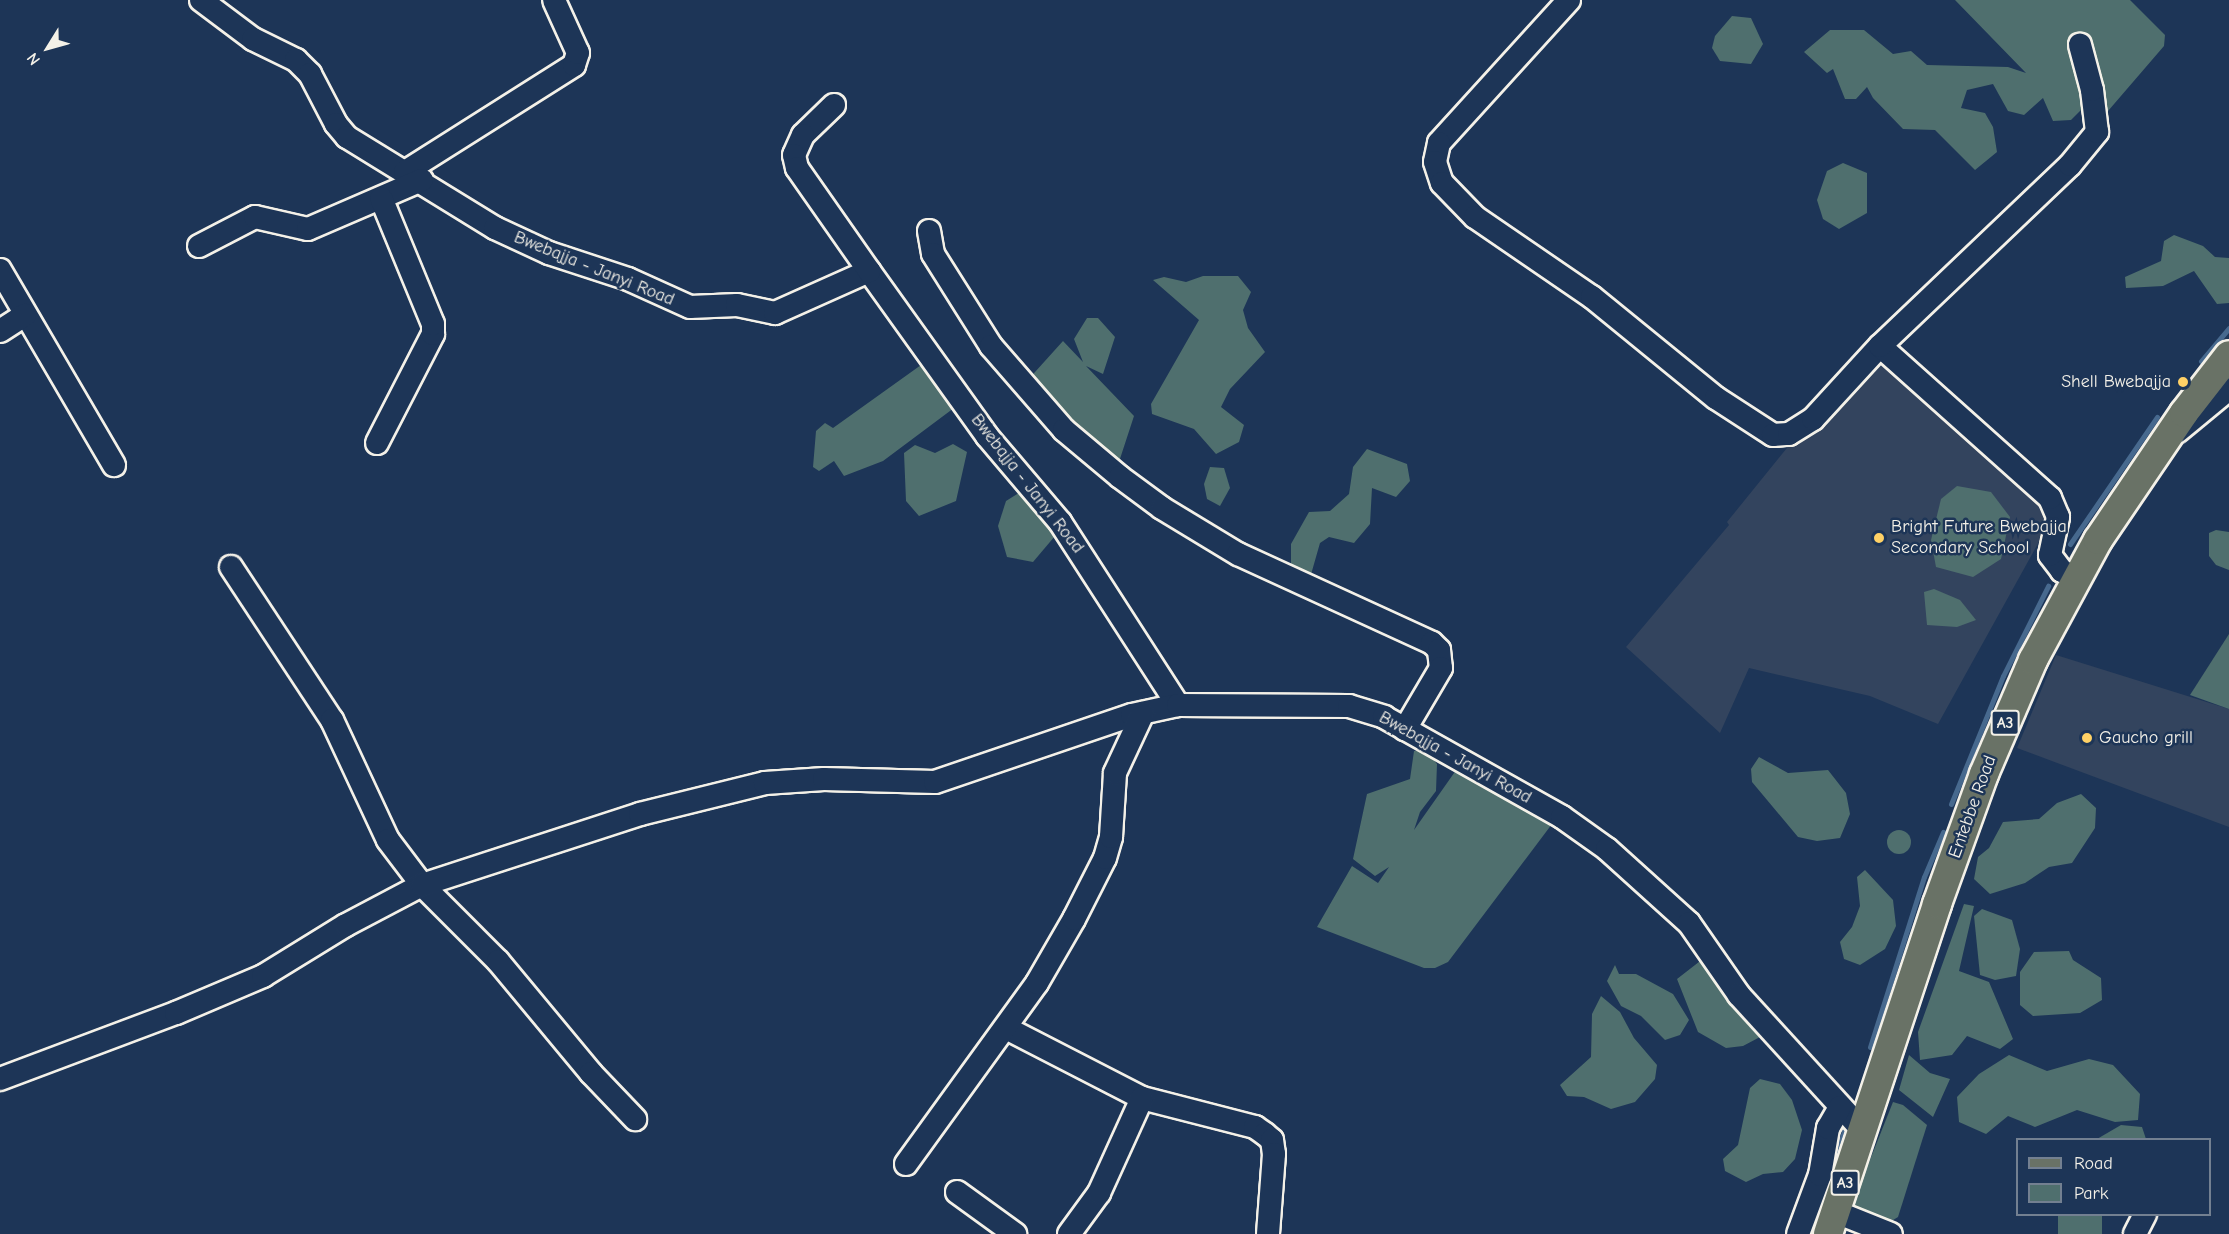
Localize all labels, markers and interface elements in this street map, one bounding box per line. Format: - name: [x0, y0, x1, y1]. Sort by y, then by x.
- north arrow: [18, 18, 78, 78]
- text: N: [23, 49, 44, 68]
- street label: Bwebajja - Janyi Road: [511, 227, 677, 311]
- place label: Shell Bwebajja: [2061, 371, 2171, 393]
- marker: Shell Bwebajja: [2176, 375, 2190, 389]
- street label: Bwebajja - Janyi Road: [966, 410, 1088, 558]
- place label: Bright Future Bwebajja Secondary School: [1891, 517, 2067, 560]
- marker: Bright Future Bwebajja Secondary School: [1872, 531, 1886, 545]
- street label: Bwebajja - Janyi Road: [1375, 707, 1535, 809]
- road number: A3: [1990, 710, 2020, 736]
- place label: Gaucho grill: [2099, 727, 2193, 749]
- marker: Gaucho grill: [2080, 731, 2094, 745]
- street label: Entebbe Road: [1944, 753, 2002, 861]
- legend: [2016, 1138, 2211, 1216]
- text: Road: [2074, 1153, 2113, 1174]
- road number: A3: [1830, 1170, 1860, 1196]
- text: Park: [2074, 1183, 2108, 1204]

